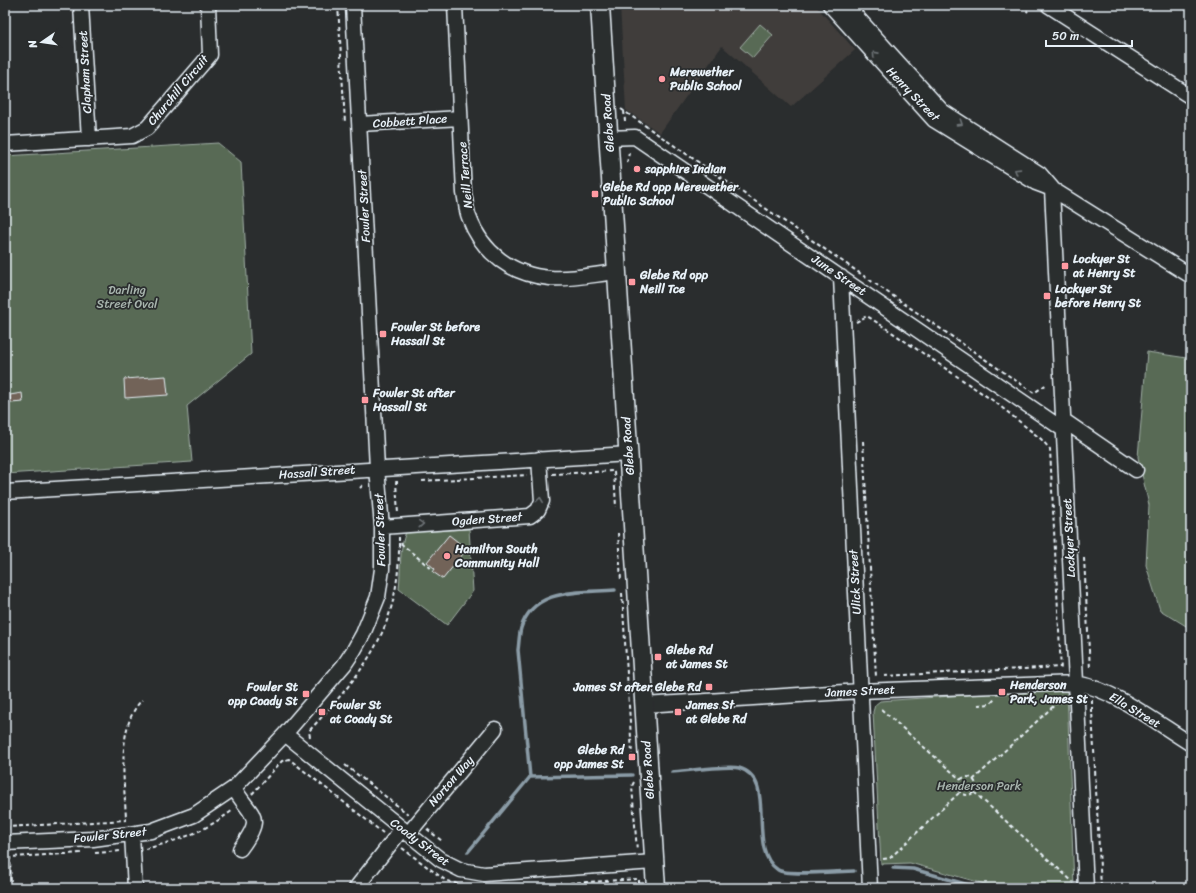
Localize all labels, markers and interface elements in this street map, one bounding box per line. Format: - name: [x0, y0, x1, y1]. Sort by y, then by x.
- north arrow: [22, 22, 62, 62]
- scale bar: [1046, 22, 1132, 48]
- text: 50 m: [1052, 25, 1079, 47]
- street label: Clapham Street: [72, 30, 98, 114]
- text: N: [23, 38, 43, 51]
- street label: Churchill Circuit: [142, 49, 215, 130]
- one-way arrow: [872, 51, 880, 59]
- place label: Merewether Public School: [669, 61, 742, 97]
- street label: Henry Street: [881, 61, 946, 128]
- marker: Merewether Public School: [657, 74, 667, 84]
- street label: Glebe Road: [595, 92, 621, 153]
- street label: Cobbett Place: [372, 107, 448, 135]
- one-way arrow: [956, 118, 963, 126]
- street label: Neill Terrace: [451, 141, 479, 209]
- place label: sapphire Indian: [644, 158, 727, 180]
- marker: sapphire Indian: [632, 164, 642, 174]
- street label: Fowler Street: [351, 168, 377, 243]
- one-way arrow: [1014, 169, 1021, 176]
- place label: Glebe Rd opp Merewether Public School: [602, 176, 739, 212]
- marker: Glebe Rd opp Merewether Public School: [590, 189, 600, 199]
- street label: June Street: [806, 248, 871, 302]
- place label: Lockyer St at Henry St: [1072, 248, 1136, 284]
- marker: Lockyer St at Henry St: [1060, 261, 1070, 271]
- place label: Glebe Rd opp Neill Tce: [639, 264, 709, 300]
- marker: Glebe Rd opp Neill Tce: [627, 277, 637, 287]
- place label: Lockyer St before Henry St: [1054, 278, 1142, 314]
- park label: Darling Street Oval: [97, 279, 158, 315]
- marker: Lockyer St before Henry St: [1042, 291, 1052, 301]
- place label: Fowler St before Hassall St: [390, 316, 480, 352]
- marker: Fowler St before Hassall St: [378, 329, 388, 339]
- place label: Fowler St after Hassall St: [372, 382, 456, 418]
- marker: Fowler St after Hassall St: [360, 395, 370, 405]
- street label: Glebe Road: [615, 415, 641, 476]
- street label: Hassall Street: [278, 458, 356, 486]
- street label: Fowler Street: [368, 492, 392, 567]
- one-way arrow: [536, 497, 545, 504]
- street label: Lockyer Street: [1056, 498, 1082, 578]
- street label: Ogden Street: [451, 505, 524, 532]
- one-way arrow: [418, 519, 424, 528]
- place label: Hamilton South Community Hall: [454, 538, 540, 574]
- street label: Ulick Street: [842, 548, 868, 615]
- marker: Hamilton South Community Hall: [442, 551, 452, 561]
- place label: Glebe Rd at James St: [665, 639, 729, 675]
- marker: Glebe Rd at James St: [653, 652, 663, 662]
- place label: Henderson Park, James St: [1009, 674, 1089, 710]
- place label: Fowler St opp Coady St: [228, 676, 299, 712]
- place label: James St after Glebe Rd: [572, 676, 703, 698]
- street label: James Street: [823, 678, 896, 704]
- marker: James St after Glebe Rd: [704, 682, 714, 692]
- street label: Ella Street: [1105, 686, 1165, 734]
- marker: Henderson Park, James St: [997, 687, 1007, 697]
- marker: Fowler St opp Coady St: [301, 689, 311, 699]
- place label: Fowler St at Coady St: [329, 694, 393, 730]
- place label: James St at Glebe Rd: [685, 694, 748, 730]
- marker: Fowler St at Coady St: [317, 707, 327, 717]
- marker: James St at Glebe Rd: [673, 707, 683, 717]
- place label: Glebe Rd opp James St: [554, 739, 626, 775]
- street label: Glebe Road: [635, 739, 661, 800]
- street label: Norton Way: [422, 750, 480, 812]
- marker: Glebe Rd opp James St: [627, 752, 637, 762]
- park label: Henderson Park: [937, 775, 1022, 797]
- street label: Coady Street: [385, 812, 455, 872]
- street label: Fowler Street: [73, 820, 149, 850]

